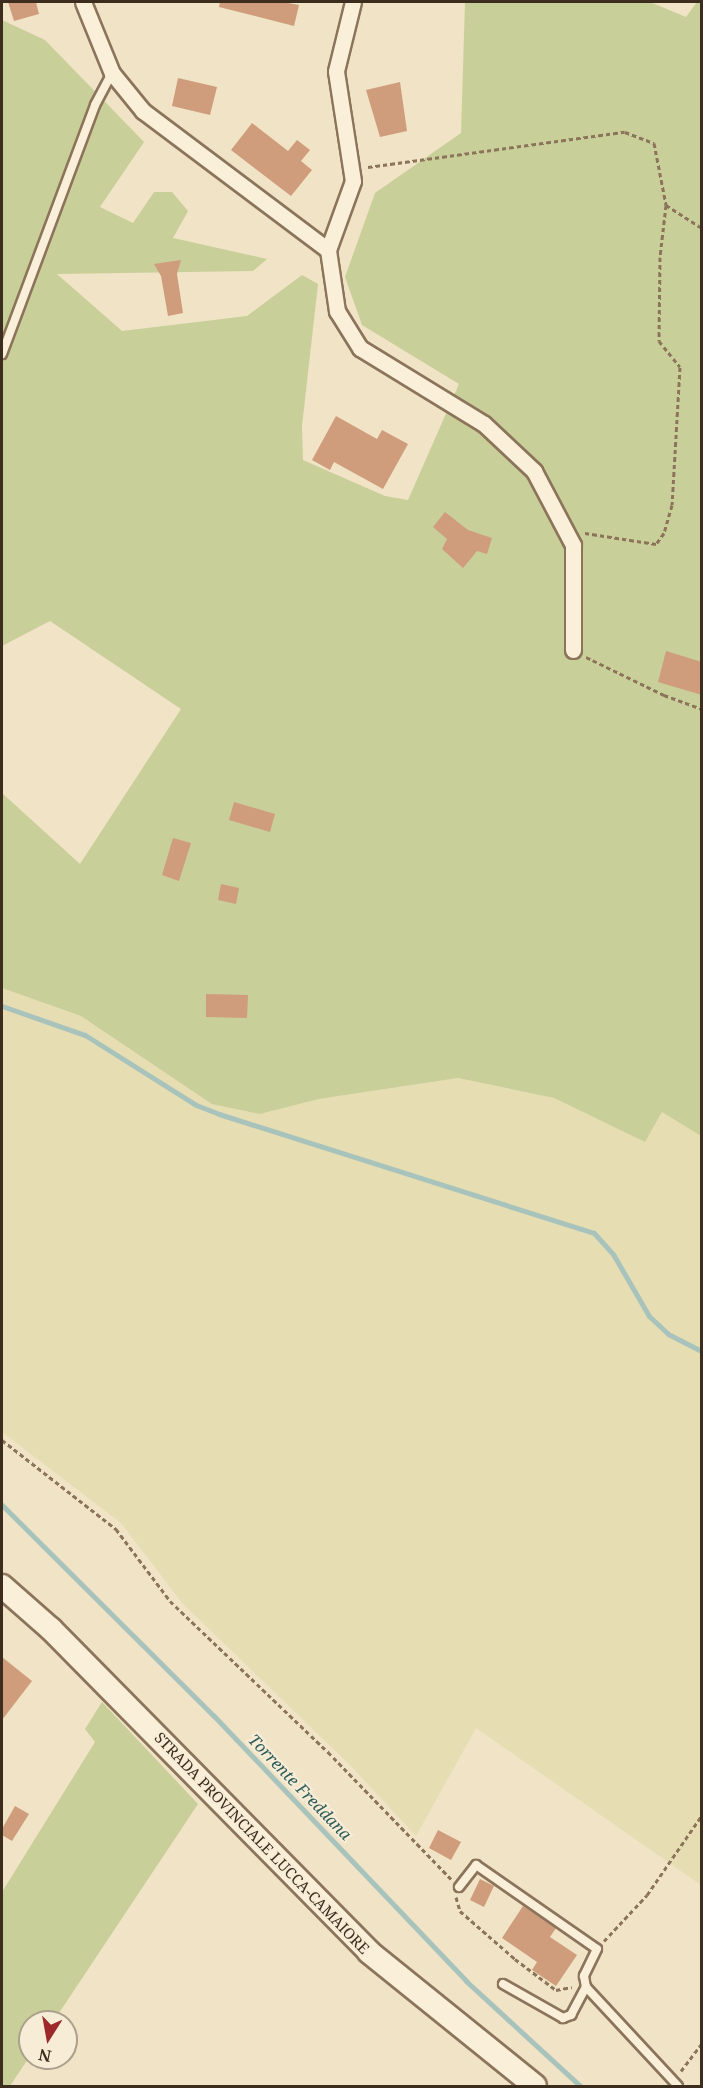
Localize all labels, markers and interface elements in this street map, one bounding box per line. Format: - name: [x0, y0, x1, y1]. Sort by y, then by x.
- street label: STRADA PROVINCIALE LUCCA-CAMAIORE: [151, 1729, 373, 1957]
- water label: Torrente Freddana: [245, 1730, 355, 1844]
- north arrow: [18, 2010, 78, 2070]
- text: N: [37, 2044, 53, 2068]

